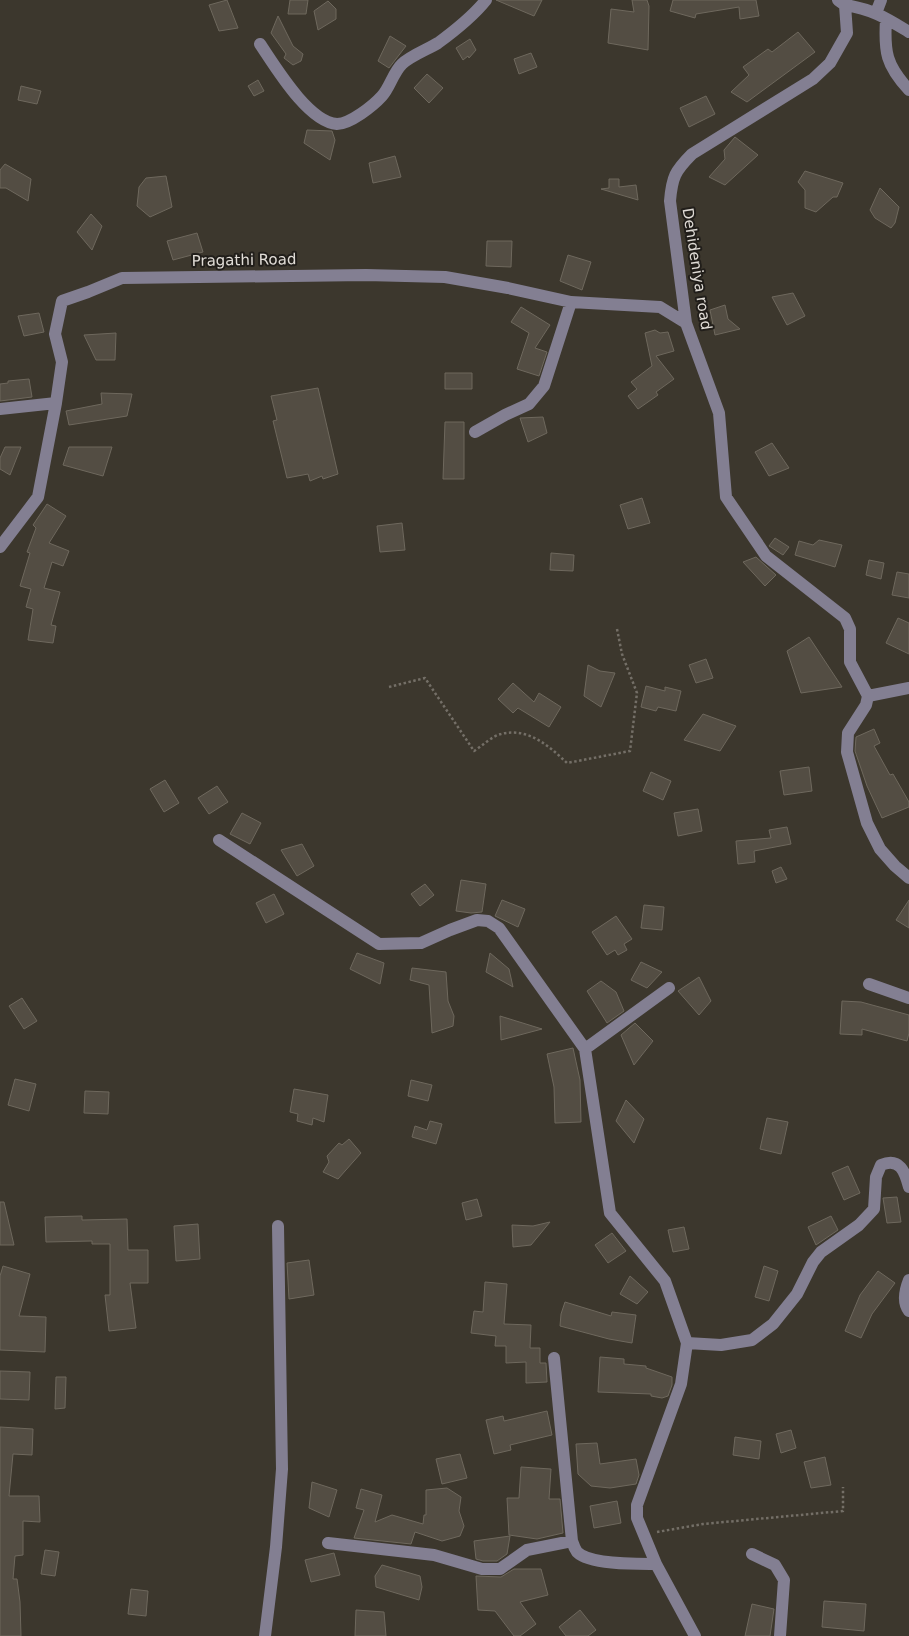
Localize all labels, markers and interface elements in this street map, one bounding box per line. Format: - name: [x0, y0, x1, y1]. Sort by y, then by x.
- street label: Dehideniya road: [678, 207, 716, 331]
- street label: Pragathi Road: [191, 250, 297, 270]

